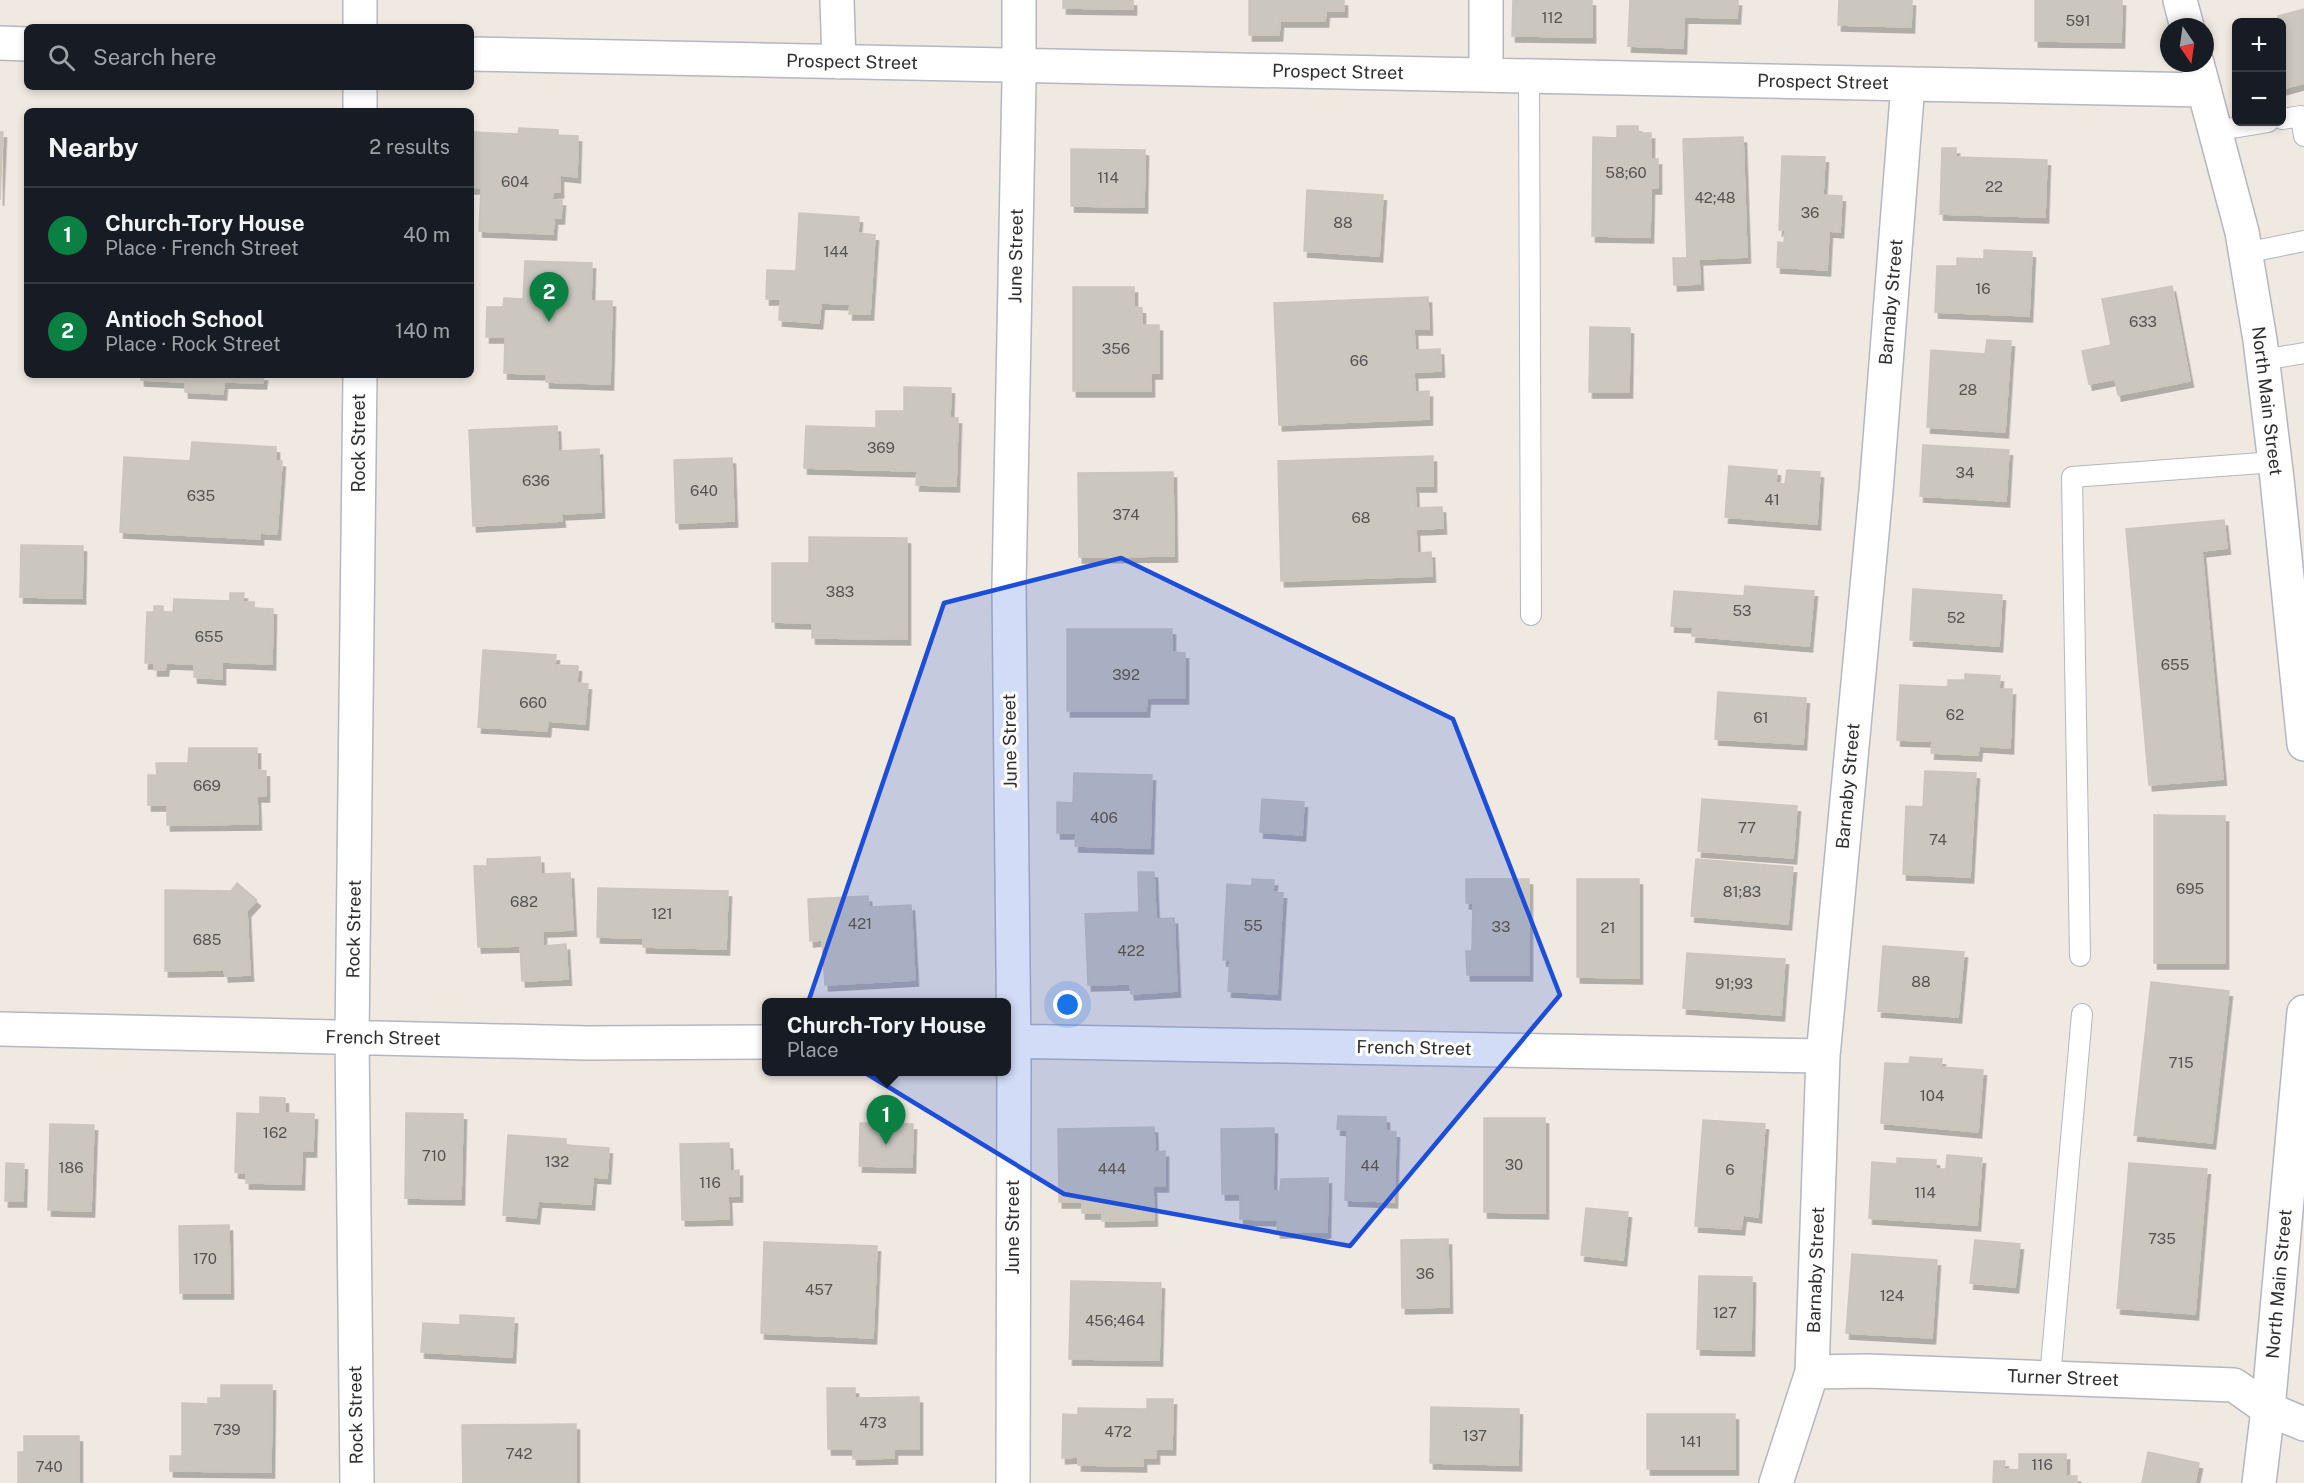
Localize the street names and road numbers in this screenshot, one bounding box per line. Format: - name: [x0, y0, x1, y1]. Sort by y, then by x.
- street label: Prospect Street: [786, 50, 918, 73]
- street label: Prospect Street: [1272, 60, 1404, 83]
- street label: Prospect Street: [1757, 70, 1889, 93]
- street label: June Street: [1004, 208, 1027, 304]
- street label: Barnaby Street: [1875, 238, 1906, 366]
- street label: North Main Street: [2248, 325, 2287, 477]
- street label: Rock Street: [348, 394, 369, 492]
- street label: June Street: [998, 693, 1021, 789]
- street label: Barnaby Street: [1832, 722, 1863, 850]
- street label: Rock Street: [342, 879, 365, 979]
- street label: French Street: [325, 1026, 441, 1049]
- street label: French Street: [1356, 1036, 1472, 1059]
- street label: June Street: [1002, 1180, 1023, 1274]
- street label: Barnaby Street: [1803, 1206, 1828, 1334]
- street label: North Main Street: [2262, 1208, 2295, 1360]
- street label: Rock Street: [344, 1365, 367, 1465]
- street label: Turner Street: [2007, 1365, 2119, 1390]

